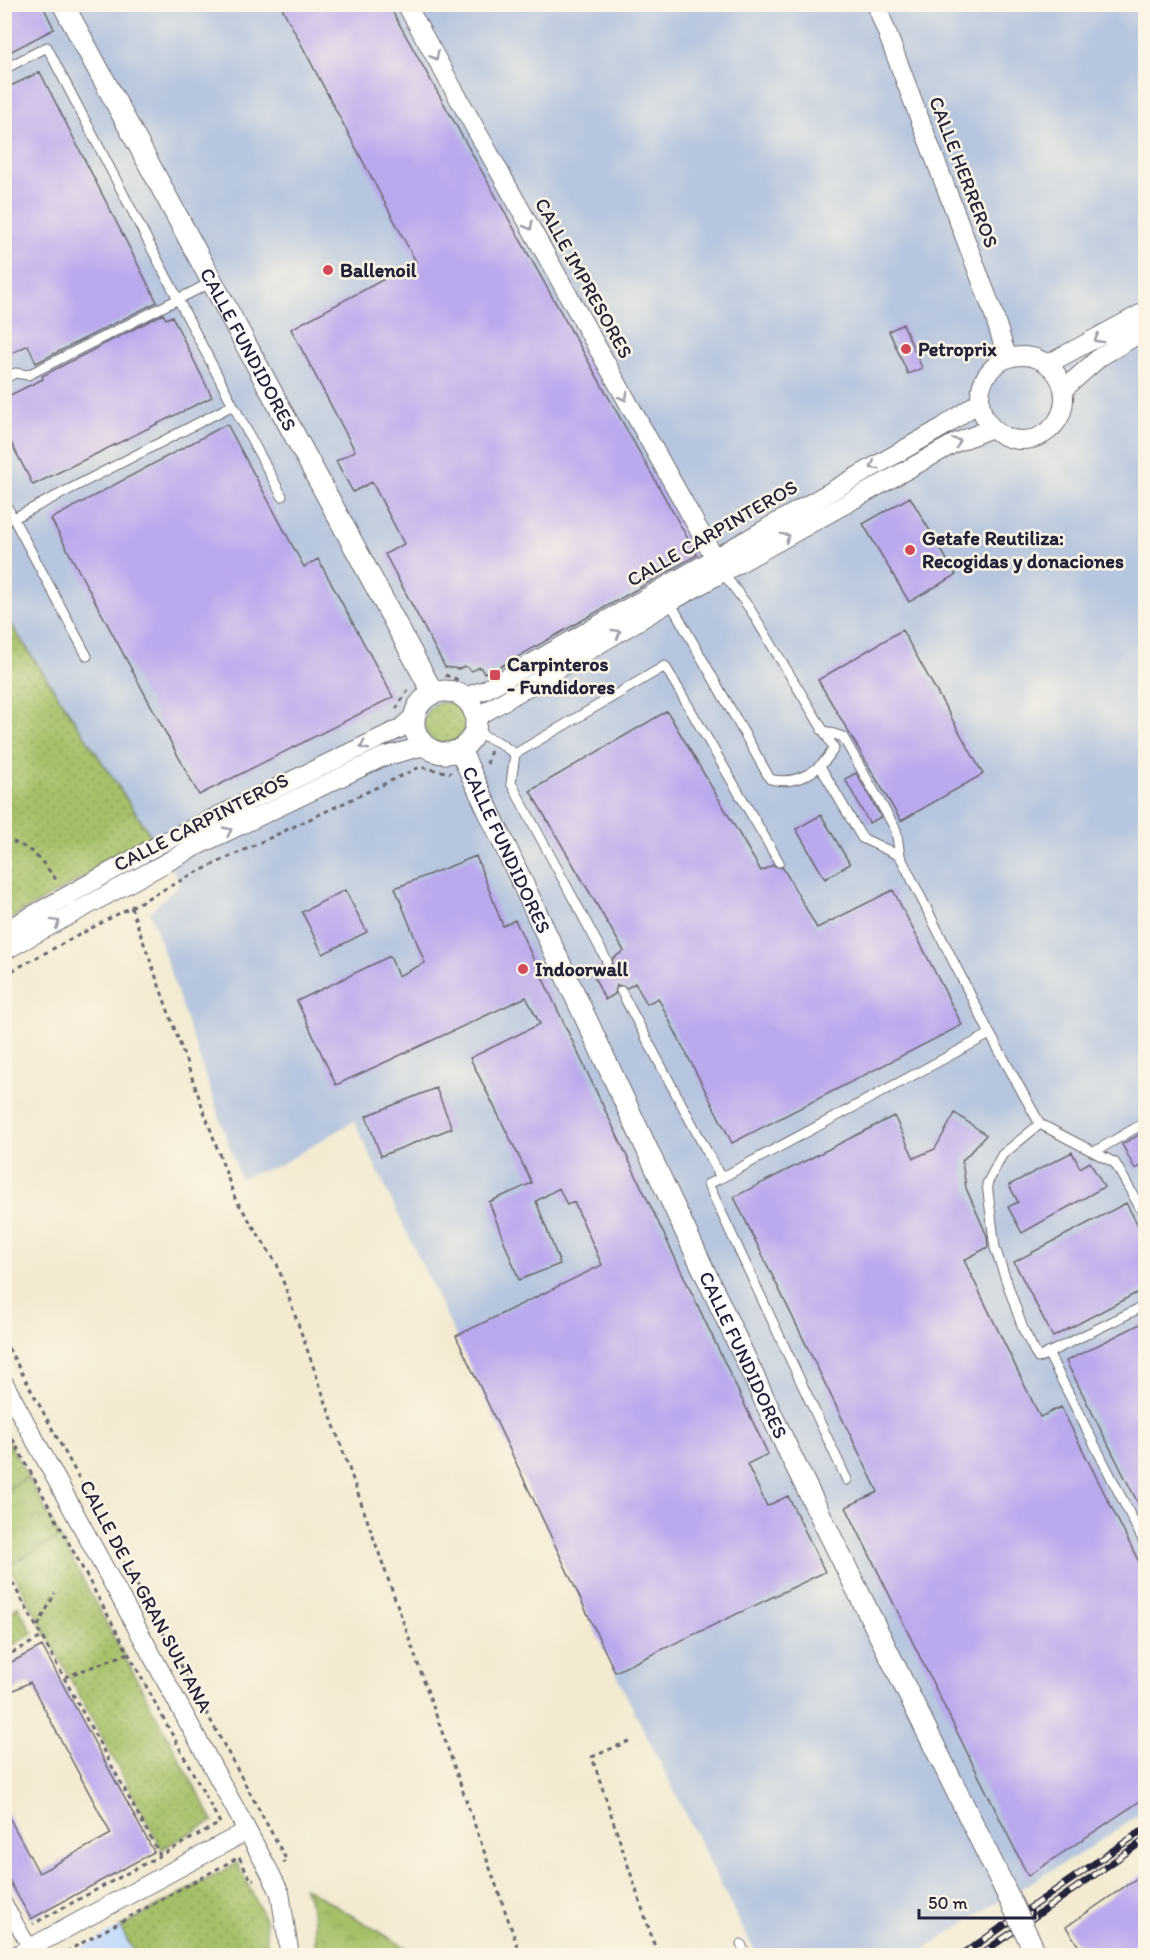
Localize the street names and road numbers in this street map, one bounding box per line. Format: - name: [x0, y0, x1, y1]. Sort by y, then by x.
- street label: CALLE HERREROS: [924, 93, 1004, 251]
- street label: CALLE IMPRESORES: [530, 194, 638, 362]
- street label: CALLE FUNDIDORES: [195, 264, 302, 435]
- street label: CALLE CARPINTEROS: [623, 474, 801, 592]
- street label: CALLE FUNDIDORES: [457, 762, 556, 937]
- street label: CALLE CARPINTEROS: [110, 768, 292, 876]
- street label: CALLE FUNDIDORES: [694, 1267, 793, 1442]
- street label: CALLE DE LA GRAN SULTANA: [75, 1476, 218, 1716]

